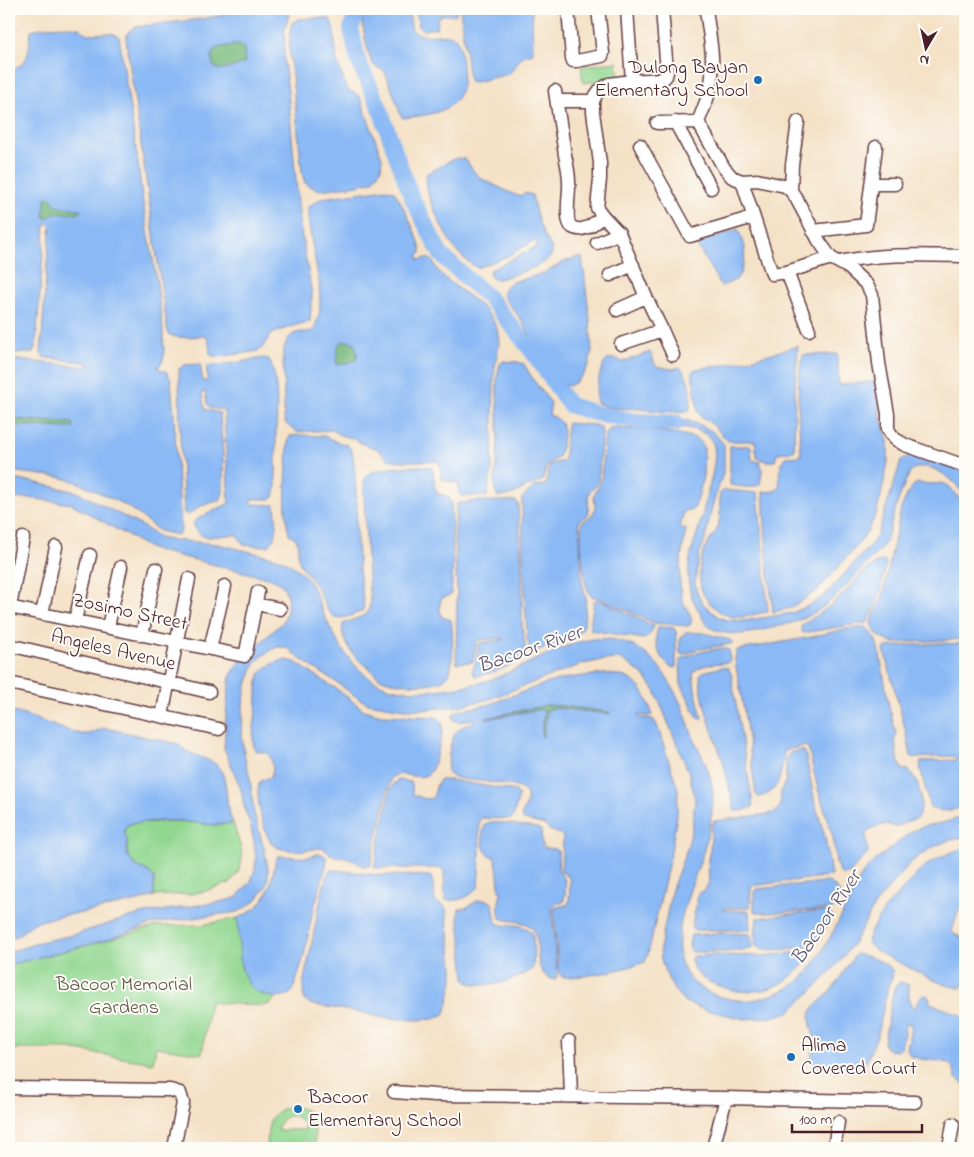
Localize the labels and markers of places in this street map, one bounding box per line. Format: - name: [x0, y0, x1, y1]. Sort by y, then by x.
- place label: Dulong Bayan Elementary School: [595, 54, 748, 106]
- marker: Dulong Bayan Elementary School: [752, 74, 764, 86]
- place label: Alima Covered Court: [801, 1032, 917, 1084]
- marker: Alima Covered Court: [785, 1051, 797, 1063]
- place label: Bacoor Elementary School: [307, 1084, 461, 1136]
- marker: Bacoor Elementary School: [292, 1103, 304, 1115]

